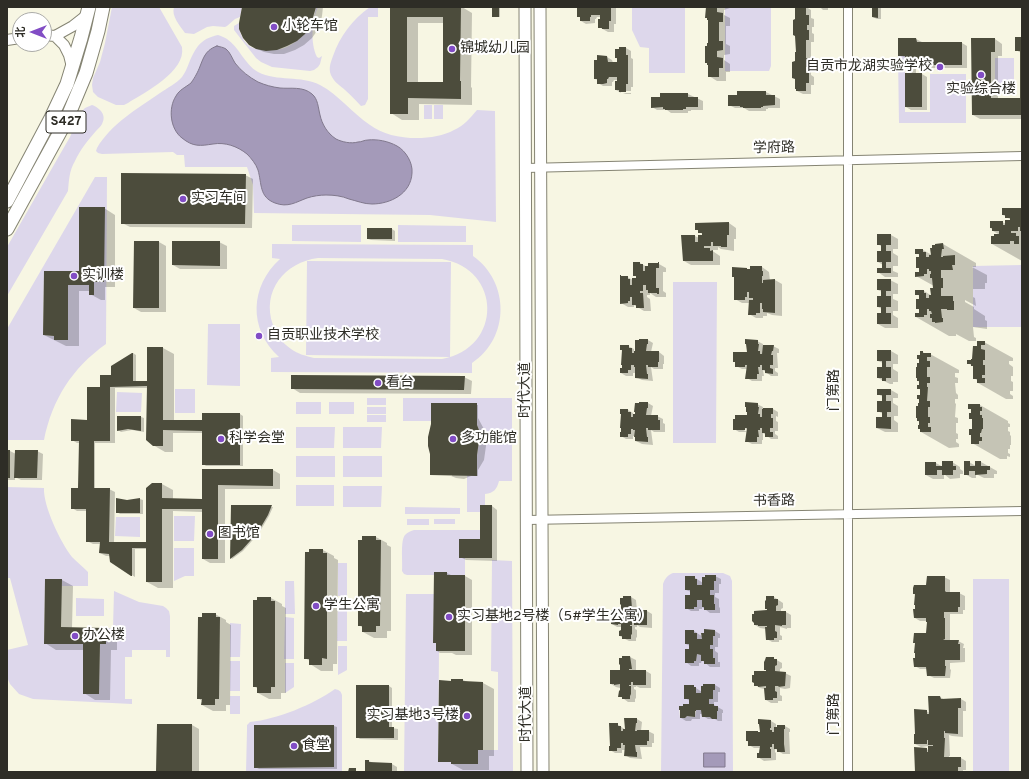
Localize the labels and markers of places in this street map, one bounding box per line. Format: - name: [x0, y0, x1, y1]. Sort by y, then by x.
- place label: 小轮车馆: [282, 19, 338, 35]
- marker: 小轮车馆: [269, 22, 279, 32]
- place label: 锦城幼儿园: [460, 41, 530, 57]
- marker: 锦城幼儿园: [447, 44, 457, 54]
- place label: 自贡市龙湖实验学校: [806, 59, 932, 75]
- marker: 自贡市龙湖实验学校: [935, 62, 945, 72]
- marker: 实验综合楼: [976, 70, 986, 80]
- place label: 实验综合楼: [946, 82, 1016, 98]
- place label: 实习车间: [191, 191, 247, 207]
- marker: 实习车间: [178, 194, 188, 204]
- place label: 实训楼: [82, 268, 124, 284]
- marker: 实训楼: [69, 271, 79, 281]
- place label: 自贡职业技术学校: [267, 328, 379, 344]
- marker: 自贡职业技术学校: [254, 331, 264, 341]
- place label: 看台: [386, 375, 414, 391]
- marker: 看台: [373, 378, 383, 388]
- place label: 科学会堂: [229, 431, 285, 447]
- place label: 多功能馆: [461, 431, 517, 447]
- marker: 科学会堂: [216, 434, 226, 444]
- marker: 多功能馆: [448, 434, 458, 444]
- place label: 图书馆: [218, 526, 260, 542]
- marker: 图书馆: [205, 529, 215, 539]
- place label: 学生公寓: [324, 598, 380, 614]
- marker: 学生公寓: [311, 601, 321, 611]
- place label: 实习基地2号楼（5#学生公寓）: [457, 609, 652, 625]
- marker: 实习基地2号楼（5#学生公寓）: [444, 612, 454, 622]
- place label: 办公楼: [83, 628, 125, 644]
- marker: 办公楼: [70, 631, 80, 641]
- place label: 实习基地3号楼: [367, 708, 459, 724]
- marker: 实习基地3号楼: [462, 711, 472, 721]
- place label: 食堂: [302, 738, 330, 754]
- marker: 食堂: [289, 741, 299, 751]

